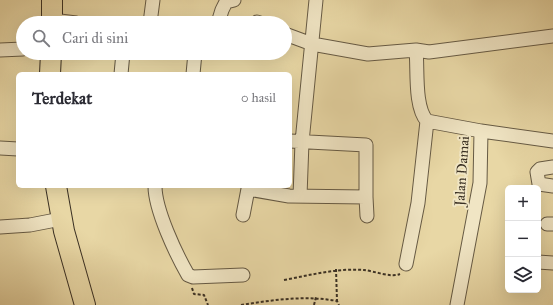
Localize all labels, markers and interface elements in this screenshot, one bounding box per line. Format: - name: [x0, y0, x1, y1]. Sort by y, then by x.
- search box: [16, 16, 292, 60]
- icon: search: [30, 27, 52, 49]
- text: Cari di sini: [62, 29, 128, 47]
- text: Terdekat: [32, 88, 92, 109]
- text: 0 hasil: [241, 90, 276, 106]
- street label: Jalan Damai: [451, 135, 474, 209]
- map controls: [505, 185, 541, 293]
- button: +: [505, 185, 541, 221]
- button: −: [505, 221, 541, 257]
- button: layers: [505, 257, 541, 293]

